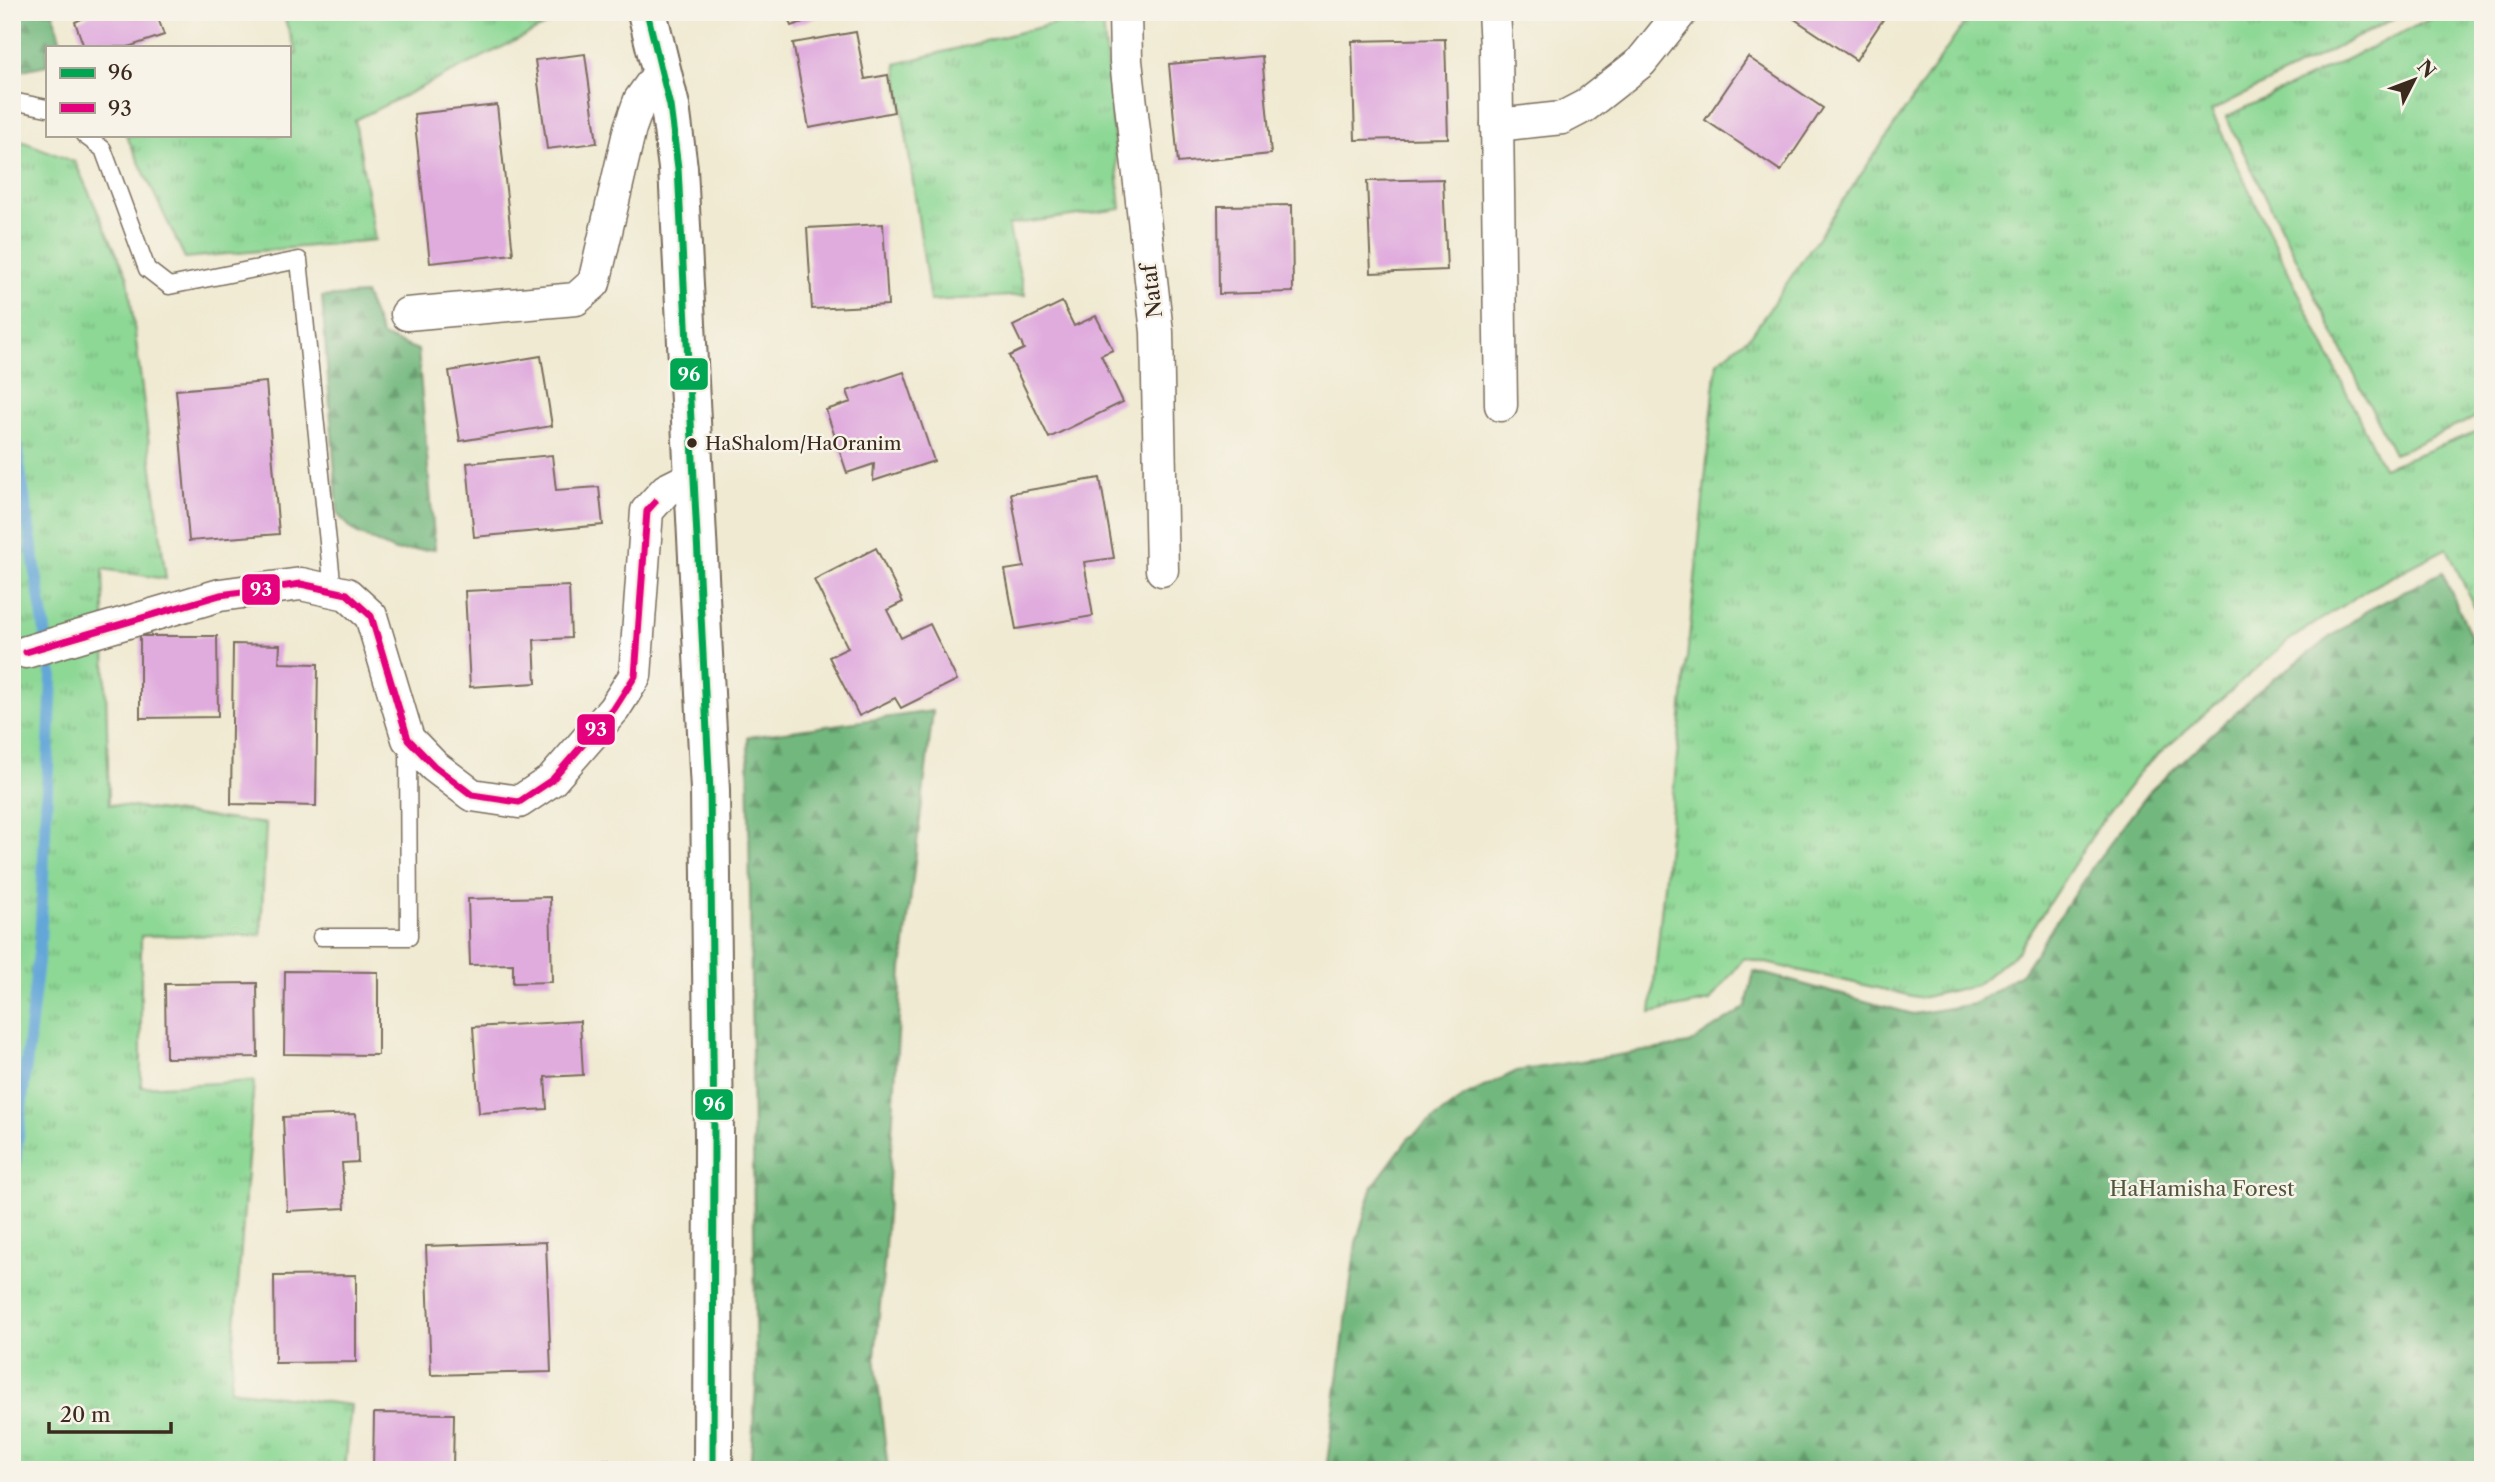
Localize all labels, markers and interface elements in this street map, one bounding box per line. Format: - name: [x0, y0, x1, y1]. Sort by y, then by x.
- legend: [46, 46, 290, 136]
- north arrow: [2380, 46, 2450, 116]
- text: N: [2412, 55, 2440, 83]
- text: 96: [108, 60, 133, 85]
- text: 93: [108, 96, 132, 121]
- street label: Nataf: [1136, 260, 1167, 319]
- line badge: 96: [669, 357, 709, 391]
- text: 96: [678, 363, 700, 386]
- place label: HaShalom/HaOranim: [705, 432, 902, 455]
- marker: HaShalom/HaOranim: [685, 436, 699, 450]
- line badge: 93: [241, 573, 281, 606]
- text: 93: [250, 578, 272, 601]
- line badge: 93: [576, 713, 616, 746]
- text: 93: [585, 718, 607, 741]
- line badge: 96: [694, 1088, 734, 1121]
- text: 96: [703, 1093, 725, 1116]
- park label: HaHamisha Forest: [2110, 1176, 2295, 1201]
- scale bar: [49, 1391, 172, 1435]
- text: 20 m: [60, 1402, 111, 1427]

